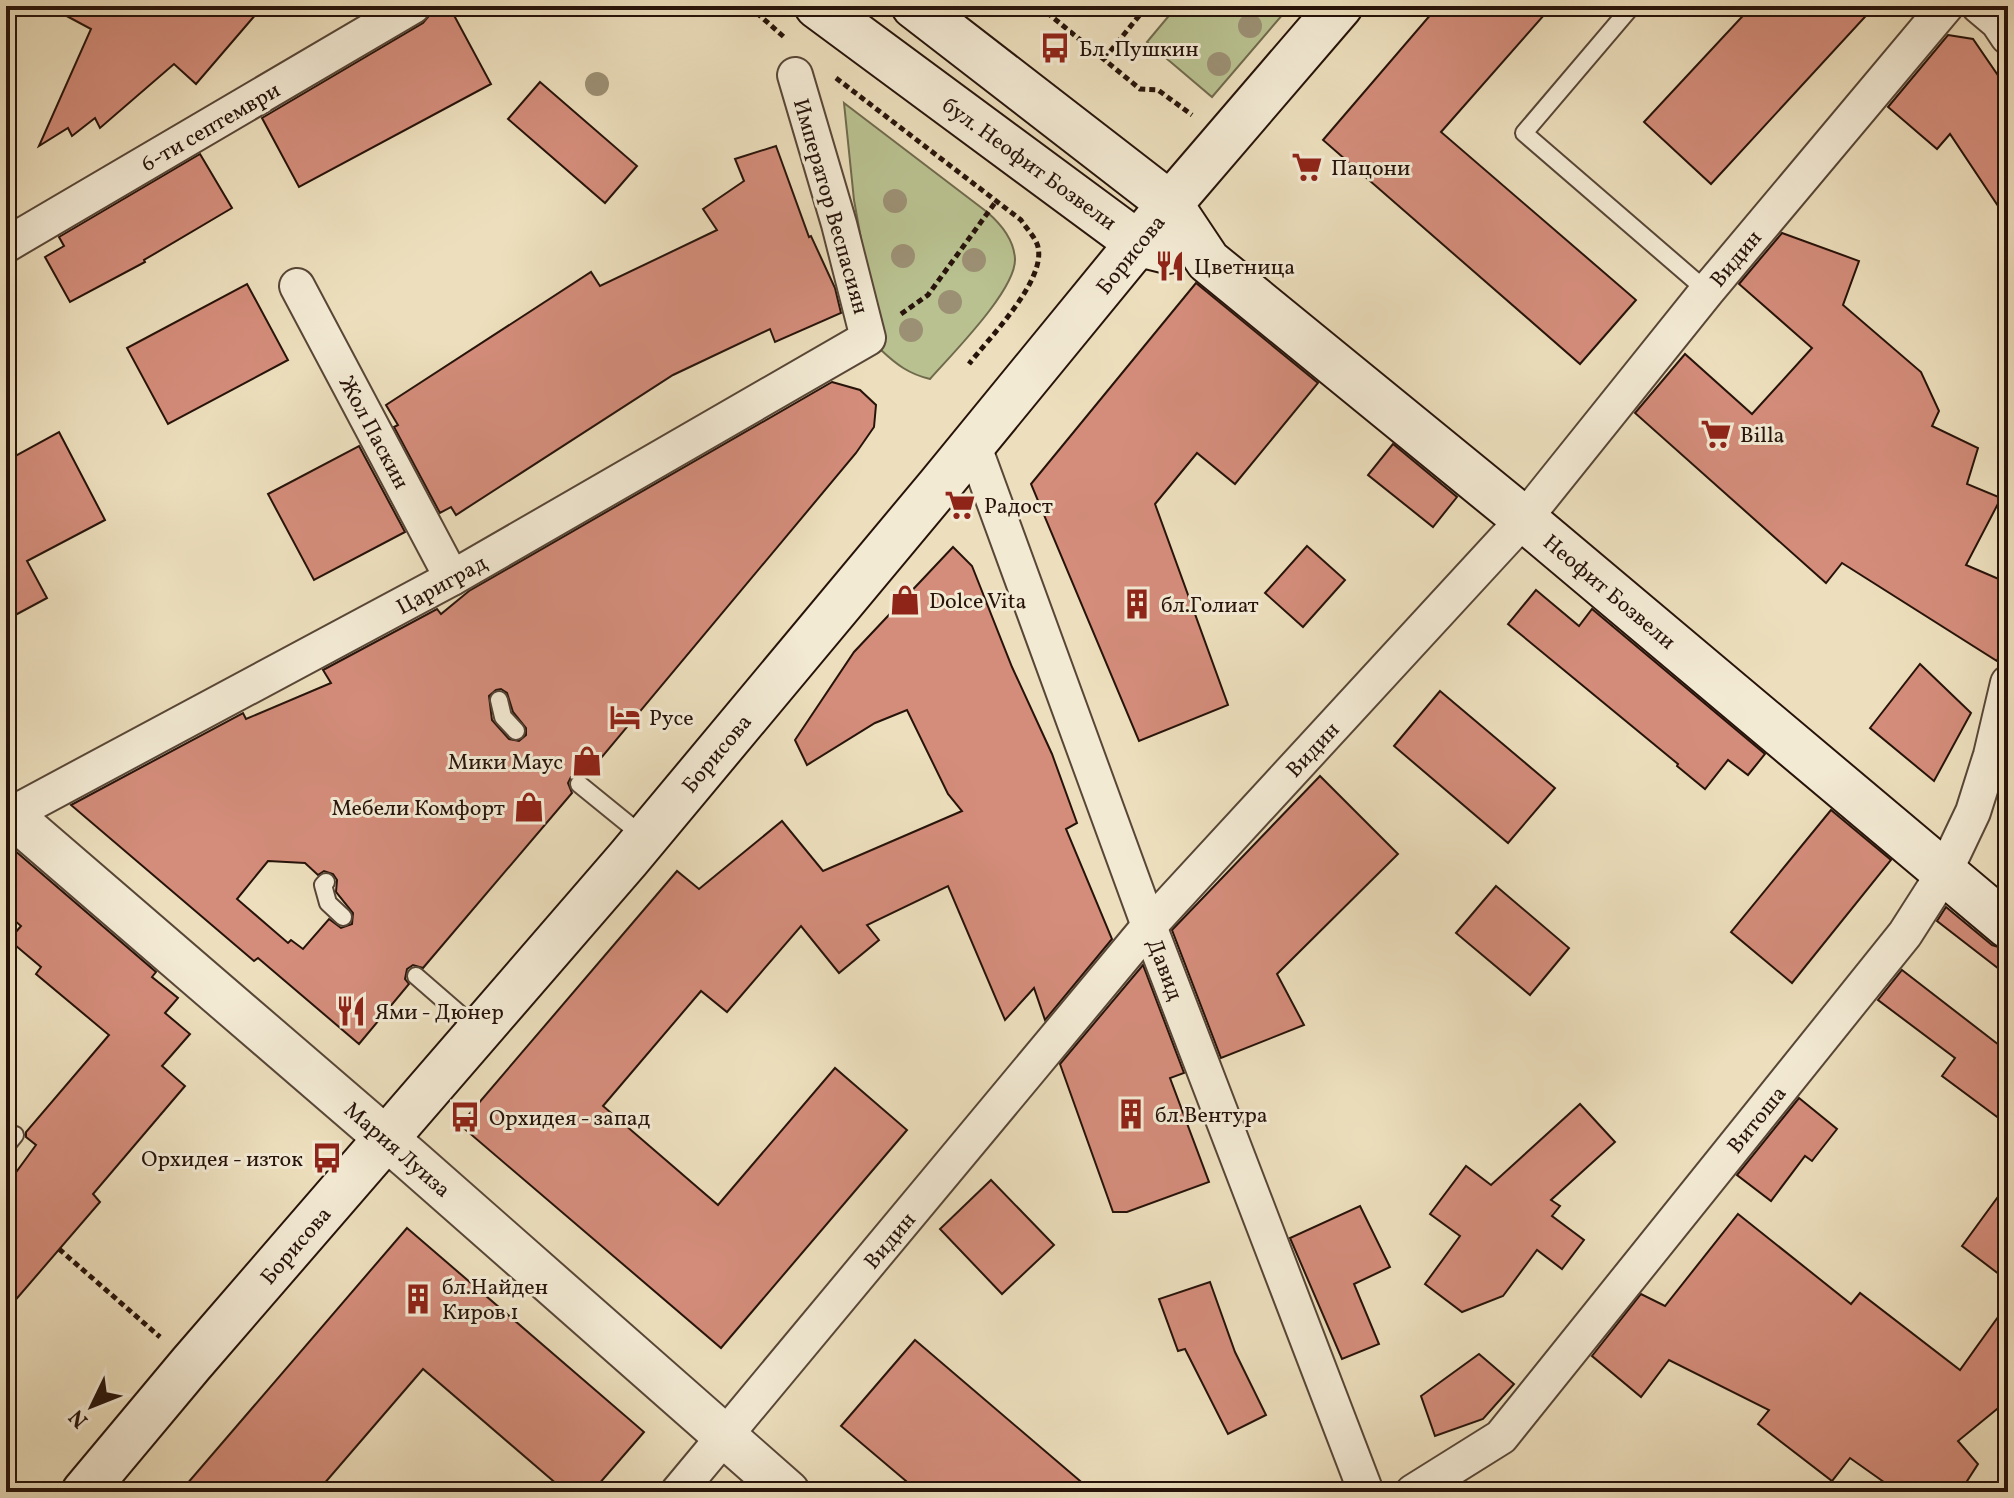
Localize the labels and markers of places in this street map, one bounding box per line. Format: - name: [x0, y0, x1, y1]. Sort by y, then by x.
- bus stop icon: Бл. Пушкин: [1038, 31, 1072, 65]
- place label: Бл. Пушкин: [1079, 35, 1199, 66]
- supermarket icon: Пацони: [1290, 150, 1324, 184]
- place label: Пацони: [1331, 154, 1410, 185]
- restaurant icon: Цветница: [1153, 249, 1187, 283]
- place label: Цветница: [1194, 253, 1295, 284]
- supermarket icon: Billa: [1699, 417, 1733, 451]
- place label: Billa: [1740, 421, 1784, 452]
- supermarket icon: Радост: [943, 488, 977, 522]
- place label: Радост: [984, 492, 1053, 523]
- shop icon: Dolce Vita: [888, 583, 922, 617]
- place label: Dolce Vita: [929, 587, 1026, 618]
- building icon: бл.Голиат: [1120, 587, 1154, 621]
- place label: бл.Голиат: [1161, 591, 1259, 622]
- hotel icon: Русе: [608, 700, 642, 734]
- place label: Русе: [649, 704, 694, 735]
- shop icon: Мики Маус: [570, 744, 604, 778]
- place label: Мики Маус: [448, 748, 563, 779]
- shop icon: Мебели Комфорт: [512, 790, 546, 824]
- place label: Мебели Комфорт: [332, 794, 505, 825]
- restaurant icon: Ями - Дюнер: [334, 994, 368, 1028]
- place label: Ями - Дюнер: [375, 998, 504, 1029]
- building icon: бл.Вентура: [1114, 1097, 1148, 1131]
- bus stop icon: Орхидея - запад: [448, 1100, 482, 1134]
- place label: бл.Вентура: [1155, 1101, 1268, 1132]
- place label: Орхидея - запад: [489, 1104, 651, 1135]
- bus stop icon: Орхидея - изток: [310, 1141, 344, 1175]
- place label: Орхидея - изток: [141, 1145, 303, 1176]
- place label: бл.Найден Киров 1: [442, 1273, 548, 1329]
- building icon: бл.Найден Киров 1: [401, 1282, 435, 1316]

